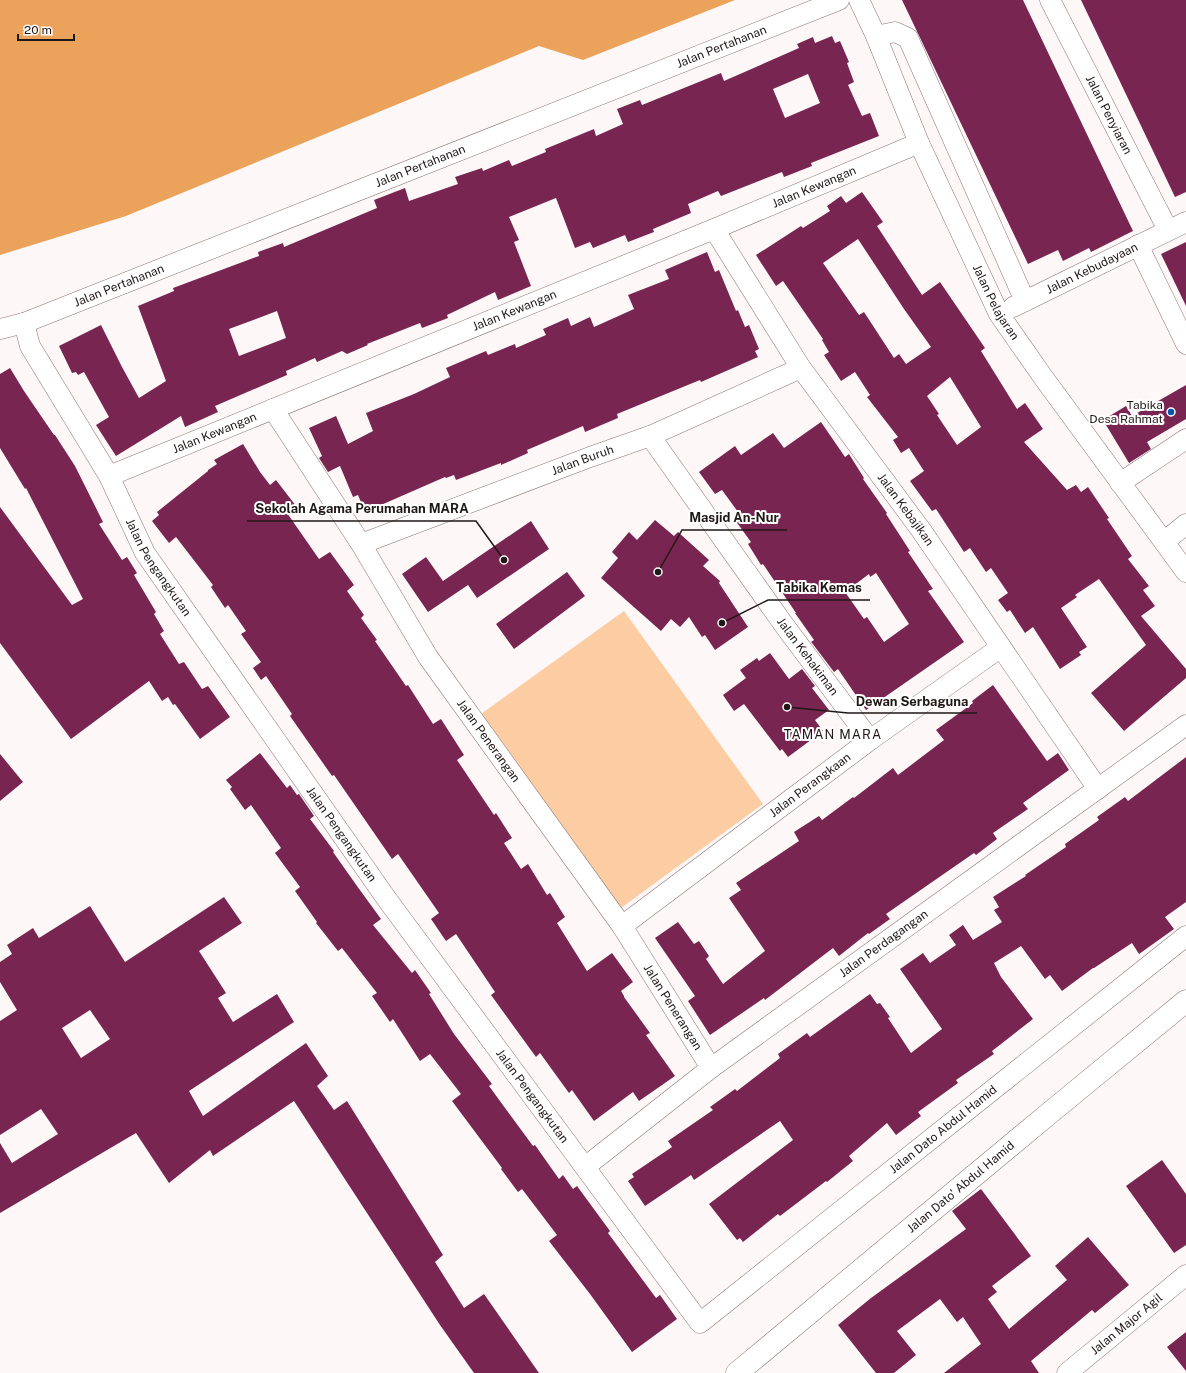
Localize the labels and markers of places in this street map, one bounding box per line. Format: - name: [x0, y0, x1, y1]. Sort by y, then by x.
- place label: Tabika Desa Rahmat: [1089, 398, 1163, 426]
- marker: Tabika Desa Rahmat: [1166, 407, 1176, 417]
- callout: Sekolah Agama Perumahan MARA: [247, 496, 476, 521]
- callout: Masjid An-Nur: [682, 505, 787, 530]
- callout: Tabika Kemas: [768, 575, 870, 600]
- callout: Dewan Serbaguna: [848, 688, 977, 713]

